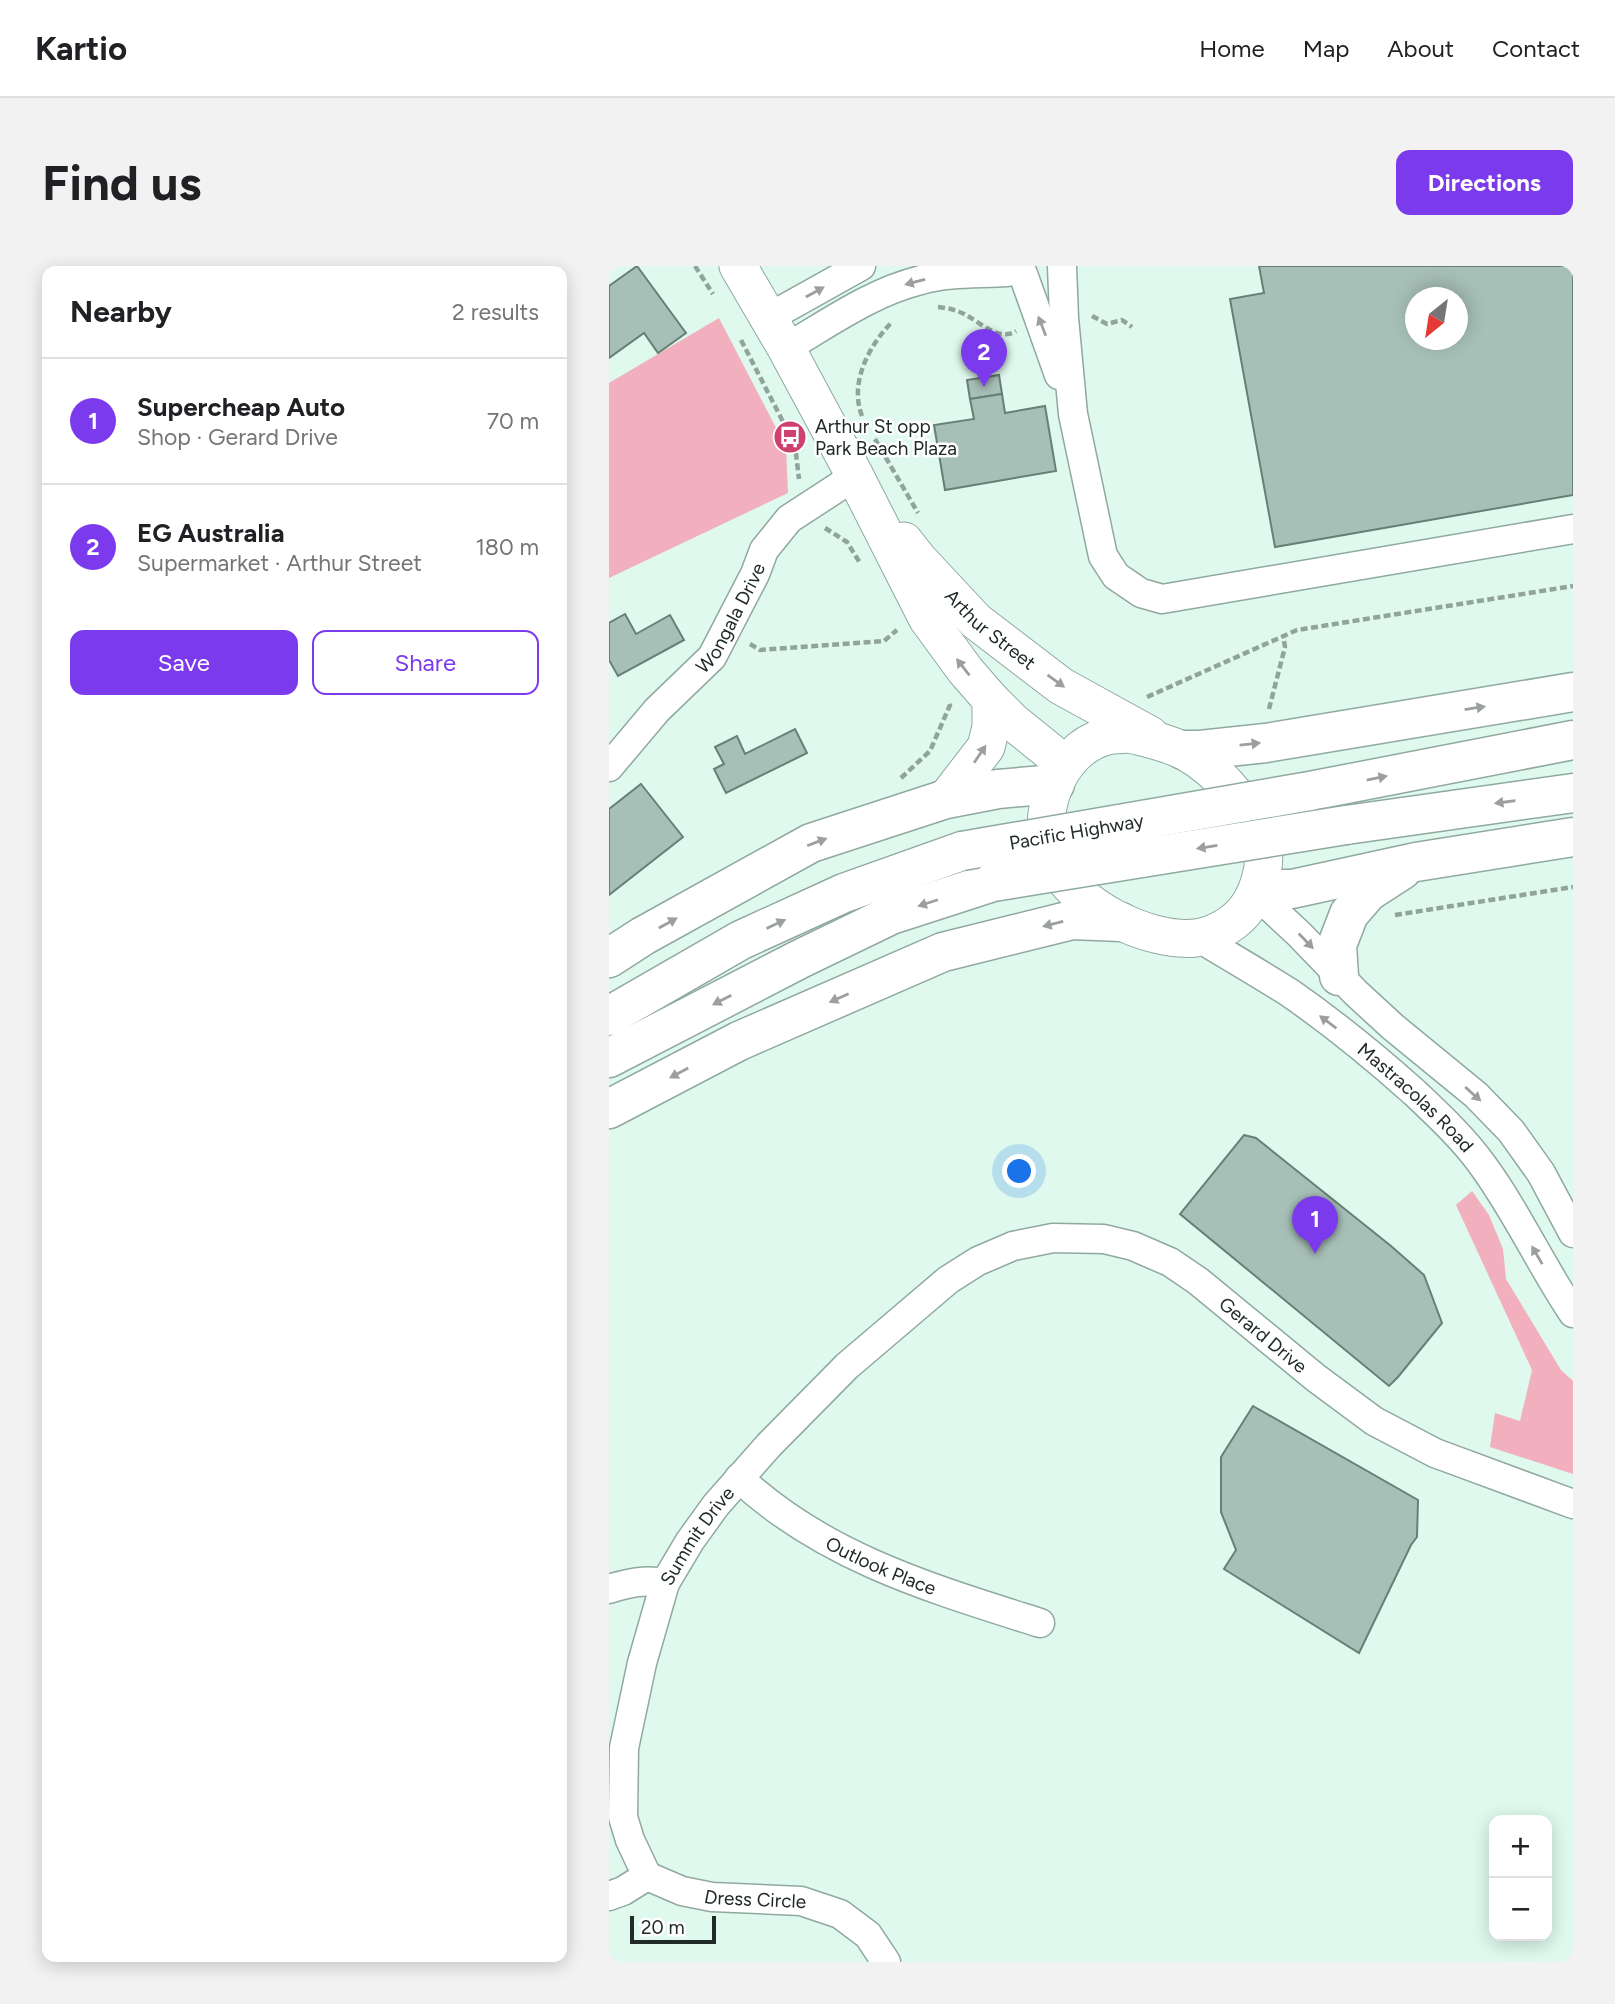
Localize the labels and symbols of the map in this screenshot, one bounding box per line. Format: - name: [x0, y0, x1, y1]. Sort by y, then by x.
- one-way arrow: [904, 277, 925, 287]
- one-way arrow: [805, 286, 824, 298]
- north arrow: [1405, 287, 1468, 350]
- one-way arrow: [1036, 316, 1047, 337]
- pin: 2: [961, 329, 1007, 387]
- place label: Arthur St opp Park Beach Plaza: [815, 415, 957, 460]
- bus stop icon: Arthur St opp Park Beach Plaza: [771, 418, 809, 456]
- street label: Wongala Drive: [691, 560, 770, 678]
- street label: Arthur Street: [940, 584, 1040, 674]
- one-way arrow: [955, 659, 970, 677]
- one-way arrow: [1047, 674, 1065, 688]
- one-way arrow: [1464, 702, 1486, 713]
- one-way arrow: [1240, 739, 1262, 750]
- one-way arrow: [973, 745, 987, 763]
- one-way arrow: [1366, 772, 1388, 783]
- one-way arrow: [1494, 797, 1516, 808]
- street label: Pacific Highway: [1007, 809, 1145, 855]
- one-way arrow: [807, 836, 828, 847]
- one-way arrow: [1195, 842, 1217, 853]
- one-way arrow: [917, 898, 938, 909]
- one-way arrow: [658, 917, 677, 929]
- one-way arrow: [766, 918, 786, 930]
- one-way arrow: [1042, 919, 1064, 930]
- one-way arrow: [1297, 932, 1313, 949]
- one-way arrow: [828, 993, 849, 1004]
- one-way arrow: [712, 994, 732, 1005]
- one-way arrow: [1319, 1016, 1337, 1030]
- street label: Mastracolas Road: [1353, 1038, 1479, 1157]
- one-way arrow: [669, 1067, 689, 1078]
- one-way arrow: [1465, 1086, 1482, 1101]
- your location: [1002, 1154, 1036, 1188]
- pin: 1: [1292, 1196, 1338, 1254]
- one-way arrow: [1531, 1245, 1544, 1264]
- street label: Gerard Drive: [1214, 1292, 1312, 1378]
- street label: Summit Drive: [655, 1482, 739, 1590]
- street label: Outlook Place: [822, 1532, 939, 1600]
- street label: Dress Circle: [702, 1885, 807, 1913]
- scale bar: [630, 1913, 716, 1945]

